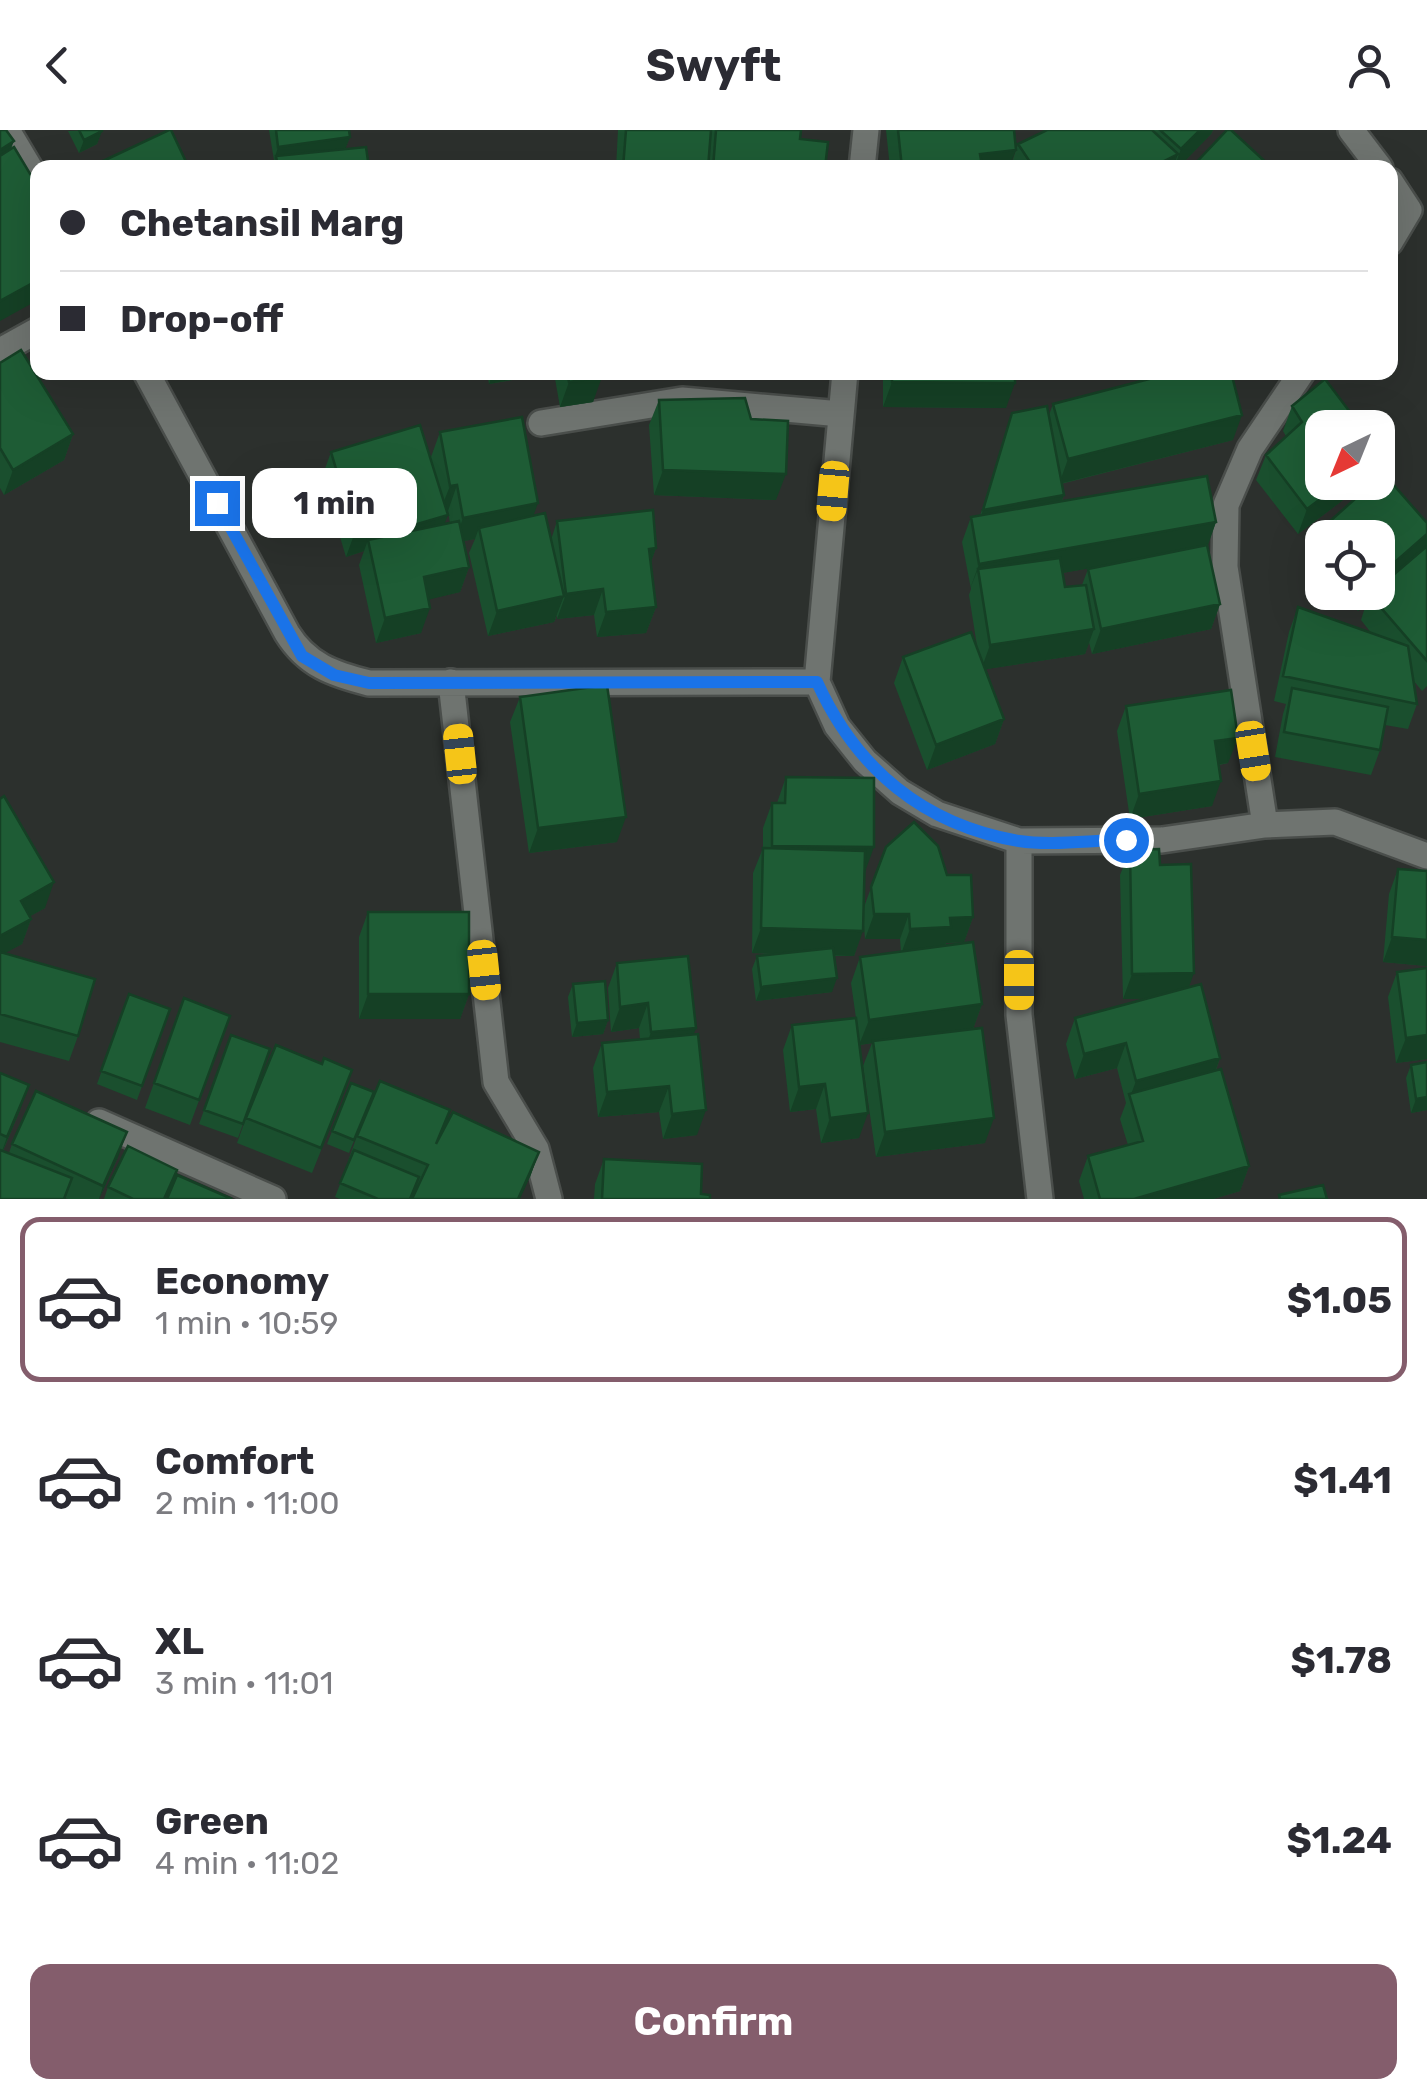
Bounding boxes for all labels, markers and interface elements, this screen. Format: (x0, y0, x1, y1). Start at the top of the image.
icon: back (30, 38, 85, 93)
icon: person (1342, 38, 1397, 93)
text: Swyft (646, 39, 781, 92)
text: Chetansil Marg (120, 200, 404, 246)
text: Drop-off (120, 296, 283, 342)
north arrow (1305, 410, 1395, 500)
map controls (1305, 410, 1395, 610)
car (815, 460, 851, 522)
callout: 1 min (252, 468, 417, 538)
route end (195, 481, 240, 526)
text: 1 min (294, 484, 375, 522)
button: locate (1305, 520, 1395, 610)
car (1233, 719, 1273, 783)
car (442, 723, 478, 785)
route start (1104, 818, 1149, 863)
car (466, 939, 502, 1001)
car (1004, 950, 1034, 1010)
icon: car (35, 1255, 125, 1345)
text: Economy (155, 1258, 329, 1304)
text: $1.05 (1287, 1277, 1392, 1323)
text: 1 min · 10:59 (155, 1304, 339, 1342)
icon: car (35, 1435, 125, 1525)
text: Comfort (155, 1438, 314, 1484)
text: $1.41 (1293, 1457, 1392, 1503)
text: 2 min · 11:00 (155, 1484, 340, 1522)
icon: car (35, 1615, 125, 1705)
text: XL (155, 1618, 204, 1664)
text: $1.78 (1291, 1637, 1392, 1683)
text: 3 min · 11:01 (155, 1664, 334, 1702)
icon: car (35, 1795, 125, 1885)
text: Green (155, 1798, 269, 1844)
text: $1.24 (1286, 1817, 1392, 1863)
text: 4 min · 11:02 (155, 1844, 339, 1882)
button: Confirm (30, 1964, 1397, 2079)

